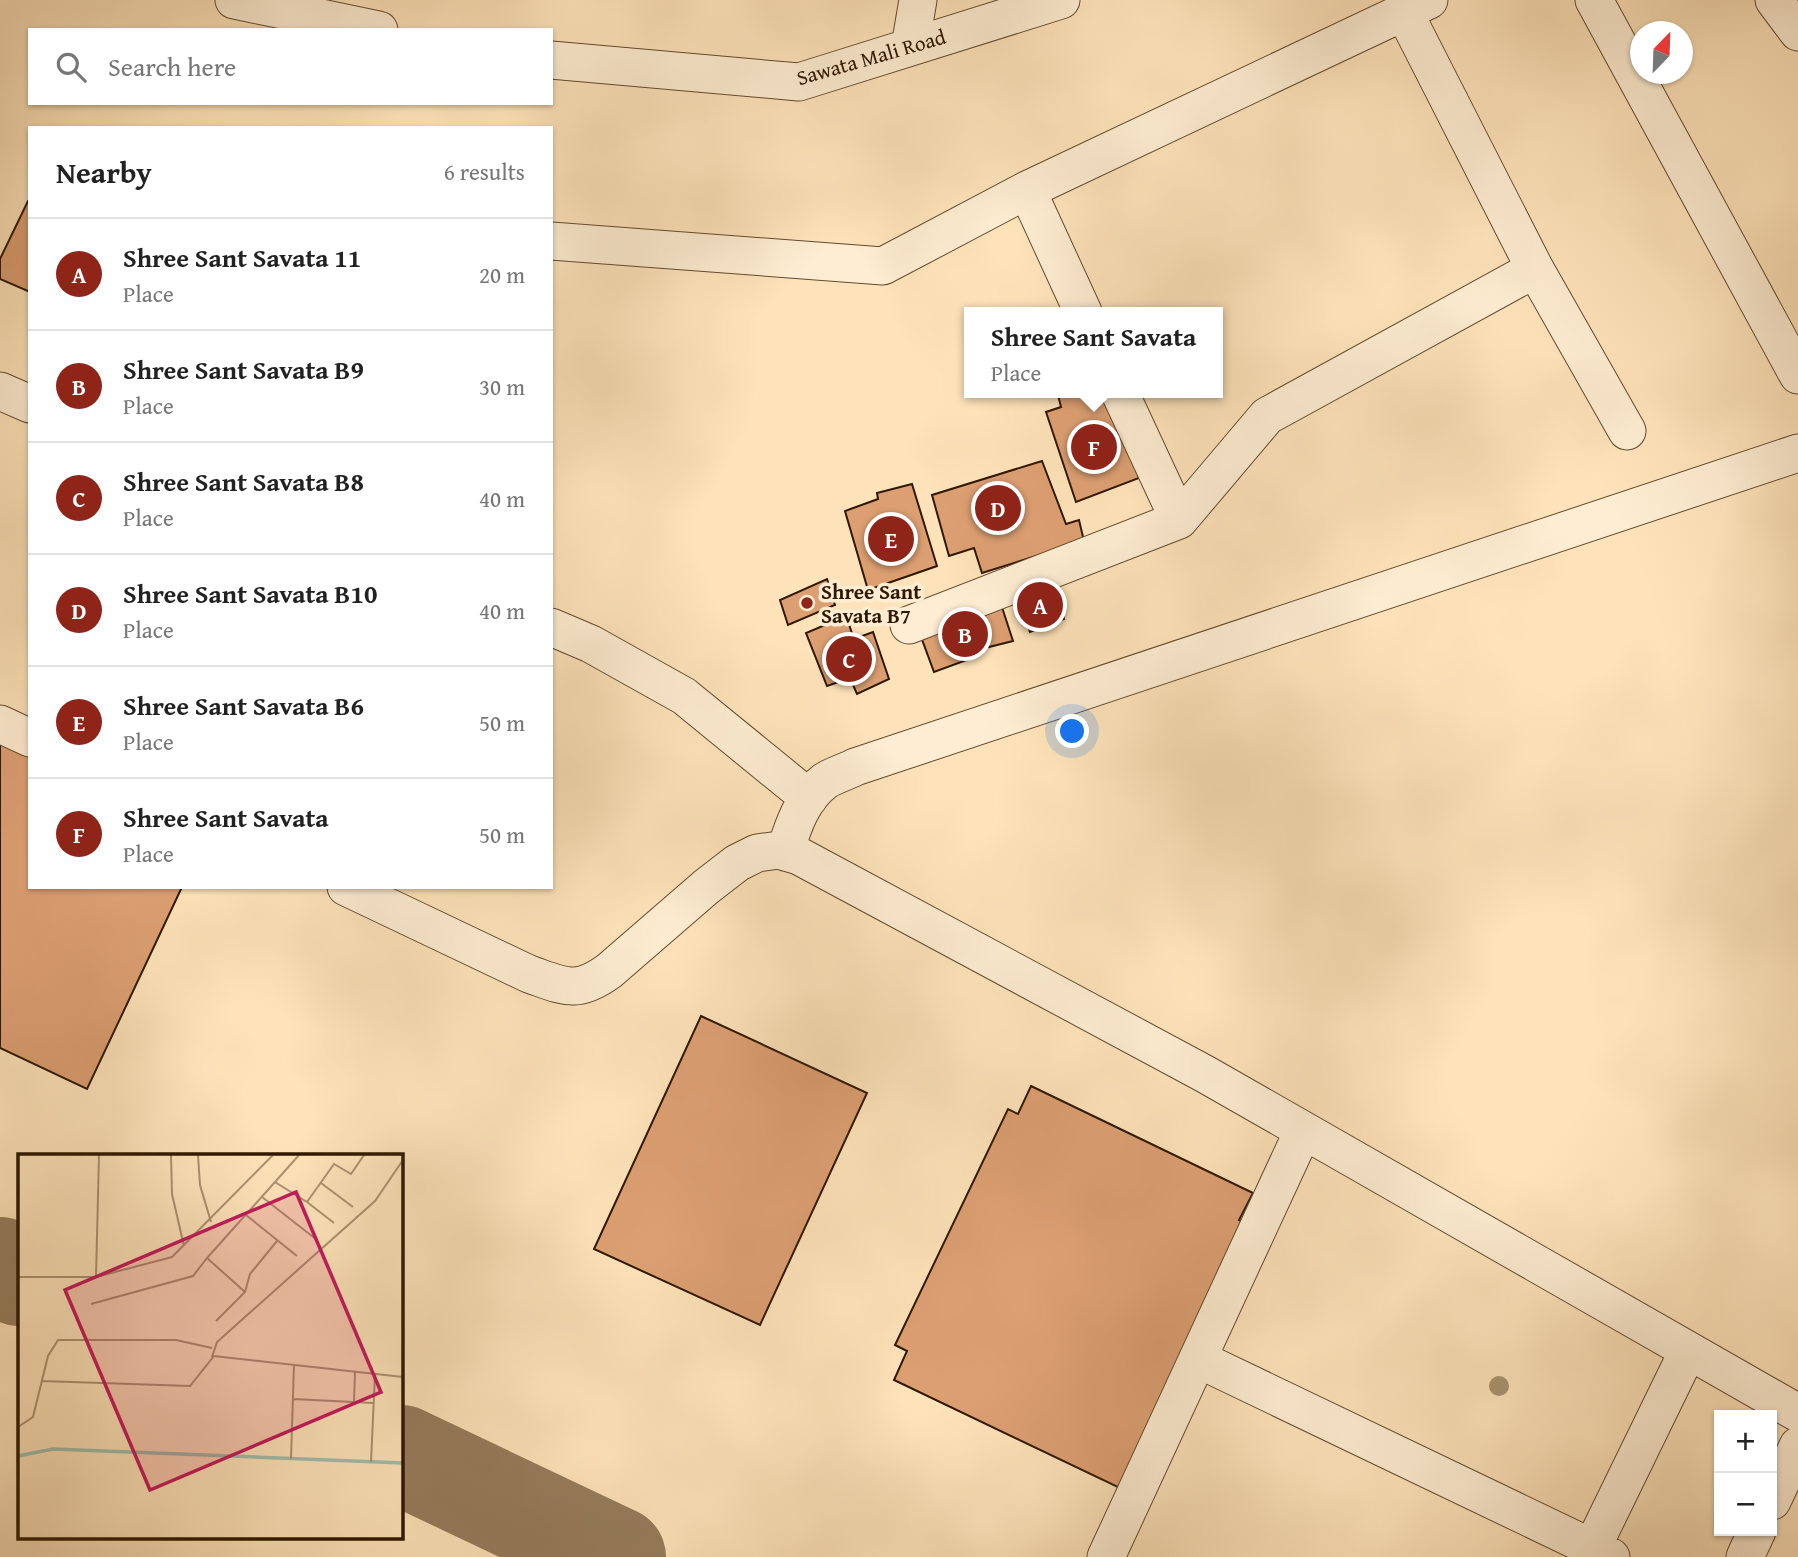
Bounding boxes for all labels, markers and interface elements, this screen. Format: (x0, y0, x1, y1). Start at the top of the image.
street label: Sawata Mali Road (793, 21, 950, 93)
north arrow (1630, 21, 1693, 84)
search box (28, 28, 553, 105)
text: Search here (108, 47, 236, 86)
icon: search (52, 48, 90, 86)
text: Nearby (56, 150, 152, 194)
text: 6 results (444, 155, 525, 188)
text: Shree Sant Savata 11 (123, 238, 361, 277)
text: A (72, 258, 86, 291)
text: 20 m (479, 258, 525, 291)
text: Place (123, 277, 174, 310)
popup (964, 307, 1223, 398)
text: Shree Sant Savata (991, 317, 1196, 356)
text: Shree Sant Savata B9 (123, 350, 364, 389)
text: Place (991, 356, 1041, 389)
text: B (72, 370, 86, 403)
text: 30 m (479, 370, 525, 403)
text: Place (123, 389, 174, 422)
pin: F (1071, 421, 1117, 473)
text: Shree Sant Savata B8 (123, 462, 364, 501)
text: C (72, 482, 86, 515)
text: 40 m (479, 482, 525, 515)
pin: D (975, 482, 1021, 534)
text: Place (123, 501, 174, 534)
pin: E (868, 513, 914, 565)
text: Shree Sant Savata B10 (123, 574, 377, 613)
place label: Shree Sant Savata B7 (821, 576, 921, 631)
pin: A (1017, 579, 1063, 631)
text: D (72, 594, 86, 627)
text: 40 m (479, 594, 525, 627)
marker: Shree Sant Savata B7 (799, 595, 815, 611)
pin: B (942, 608, 988, 660)
text: Place (123, 613, 174, 646)
pin: C (826, 633, 872, 685)
text: Shree Sant Savata B6 (123, 686, 364, 725)
text: E (73, 706, 85, 739)
text: 50 m (479, 706, 525, 739)
your location (1055, 714, 1089, 748)
text: Place (123, 725, 174, 758)
text: Shree Sant Savata (123, 798, 329, 837)
text: F (73, 818, 85, 851)
text: 50 m (479, 818, 525, 851)
text: Place (123, 837, 174, 870)
inset map (18, 1154, 402, 1540)
map controls (1714, 1410, 1777, 1536)
button: + (1714, 1410, 1777, 1473)
button: − (1714, 1473, 1777, 1536)

